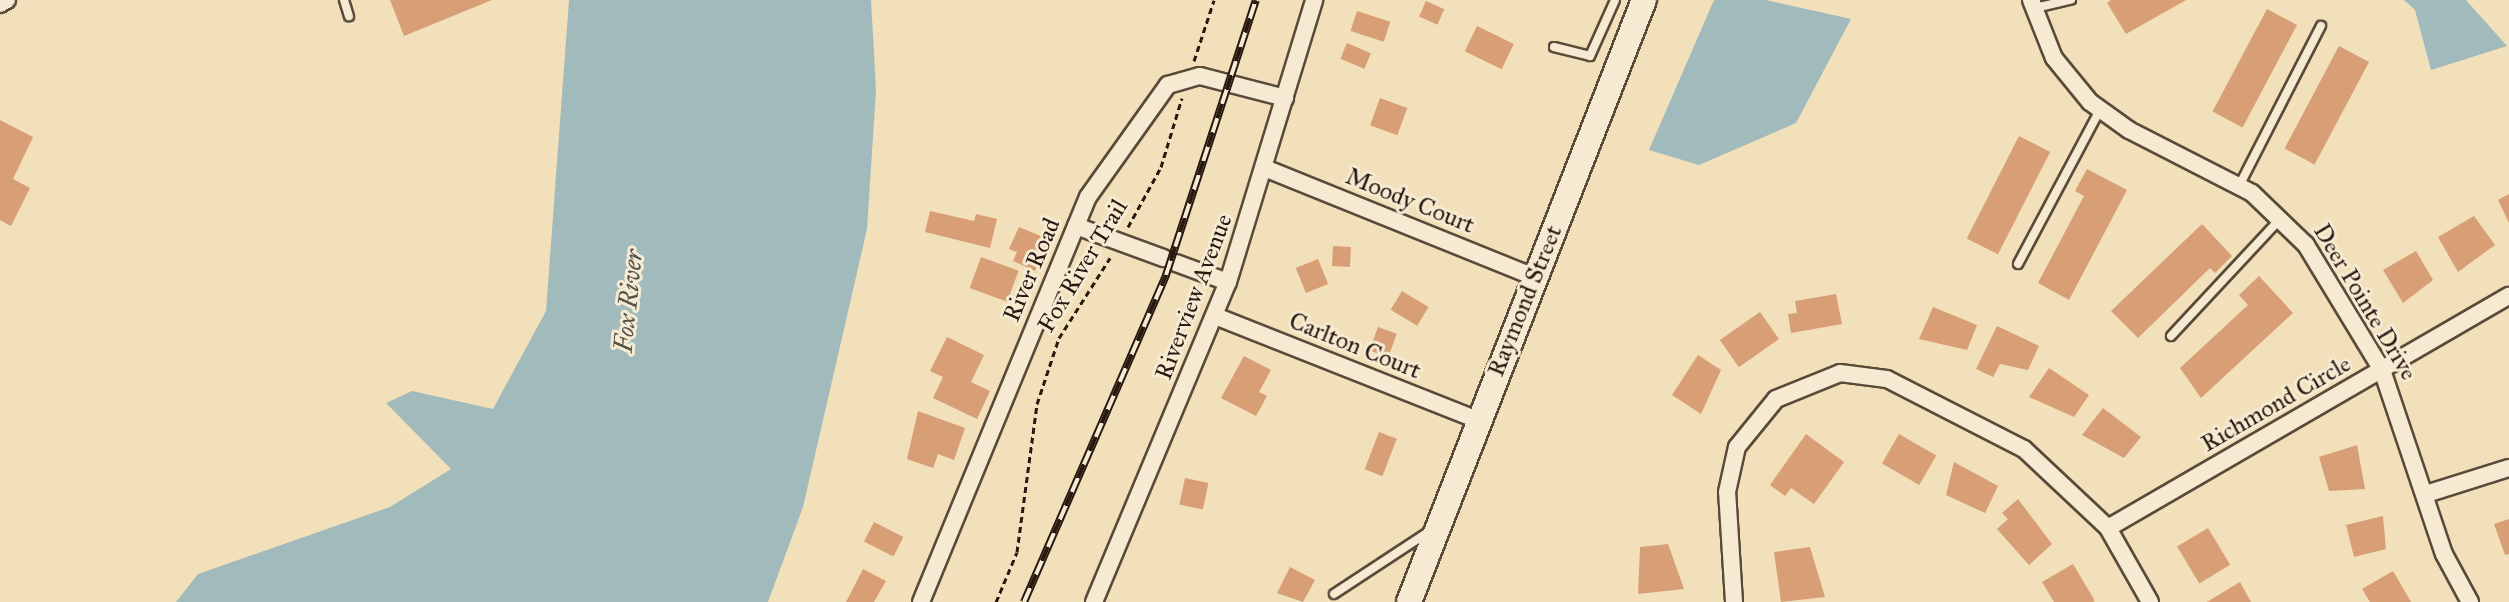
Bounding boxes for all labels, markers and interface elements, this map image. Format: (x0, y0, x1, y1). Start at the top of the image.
street label: Moody Court (1341, 162, 1479, 240)
street label: Fox River Trail (1032, 194, 1134, 338)
street label: Riverview Avenue (1149, 210, 1239, 384)
street label: River Road (997, 214, 1067, 326)
street label: Deer Pointe Drive (2307, 219, 2423, 385)
street label: Raymond Street (1482, 221, 1568, 381)
water label: Fox River (608, 248, 650, 354)
street label: Carlton Court (1285, 306, 1425, 386)
street label: Richmond Circle (2196, 350, 2356, 458)

